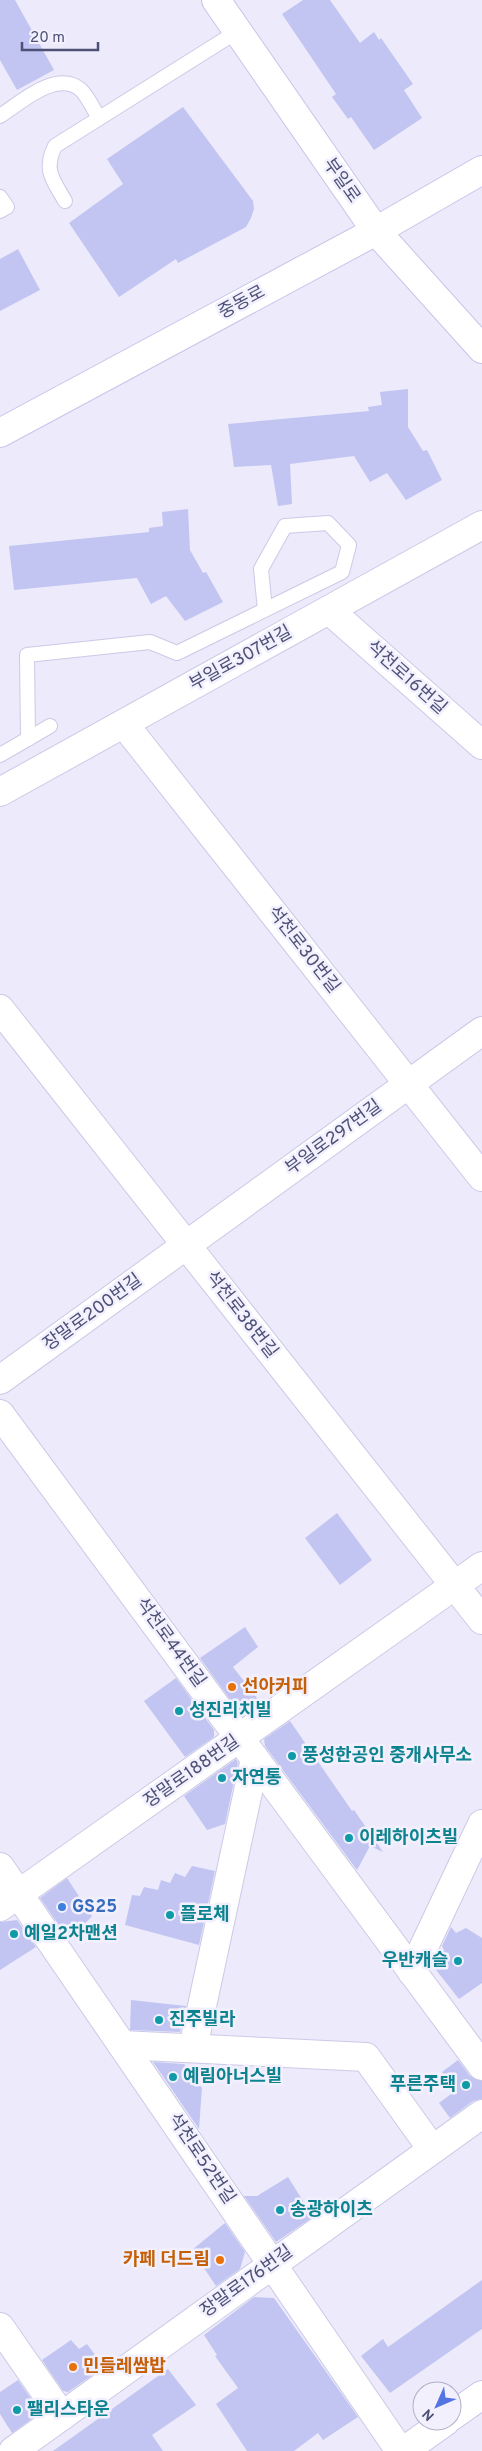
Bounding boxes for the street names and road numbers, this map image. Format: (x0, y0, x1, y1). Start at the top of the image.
street label: 부일로 (317, 154, 365, 208)
street label: 중동로 (215, 281, 269, 325)
street label: 부일로307번길 (186, 621, 296, 697)
street label: 석천로16번길 (361, 636, 451, 720)
street label: 석천로30번길 (262, 902, 344, 998)
street label: 부일로297번길 (281, 1095, 387, 1181)
street label: 석천로38번길 (200, 1267, 282, 1363)
street label: 장말로200번길 (39, 1269, 147, 1357)
street label: 석천로44번길 (130, 1594, 210, 1692)
street label: 장말로188번길 (140, 1731, 244, 1813)
street label: 석천로52번길 (162, 2109, 240, 2209)
street label: 장말로176번길 (196, 2241, 298, 2323)

